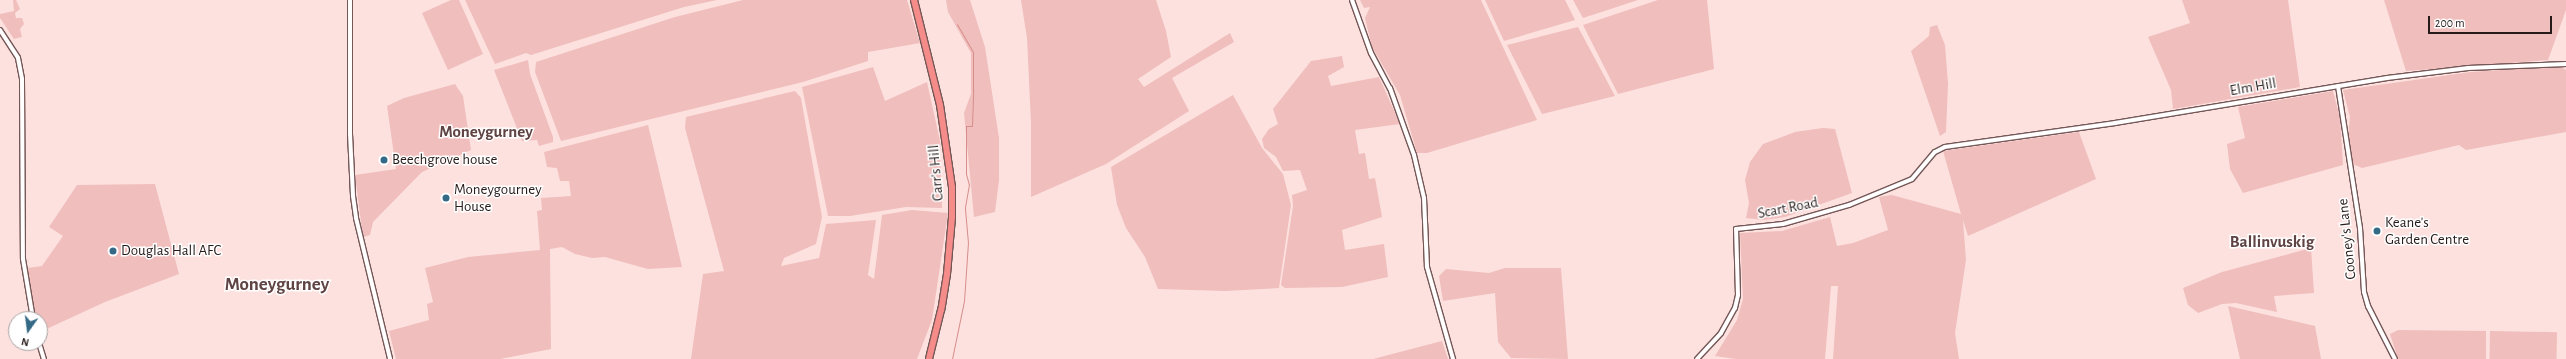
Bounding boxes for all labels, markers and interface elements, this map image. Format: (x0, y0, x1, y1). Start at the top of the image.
scale bar (2430, 8, 2554, 34)
text: 200 m (2435, 17, 2465, 29)
street label: Elm Hill (2228, 74, 2278, 100)
district label: Moneygurney (439, 122, 533, 142)
street label: Carr's Hill (925, 144, 947, 202)
place label: Beechgrove house (392, 151, 497, 169)
marker: Beechgrove house (379, 155, 389, 165)
place label: Moneygourney House (454, 180, 542, 215)
marker: Moneygourney House (441, 193, 451, 203)
street label: Scart Road (1756, 193, 1820, 223)
street label: Cooney's Lane (2334, 198, 2360, 280)
place label: Keane's Garden Centre (2385, 213, 2469, 248)
marker: Keane's Garden Centre (2372, 226, 2382, 236)
district label: Ballinvuskig (2230, 232, 2314, 252)
place label: Douglas Hall AFC (121, 242, 221, 260)
marker: Douglas Hall AFC (108, 246, 118, 256)
district label: Moneygurney (225, 274, 329, 296)
north arrow (8, 311, 48, 351)
text: N (20, 336, 30, 348)

